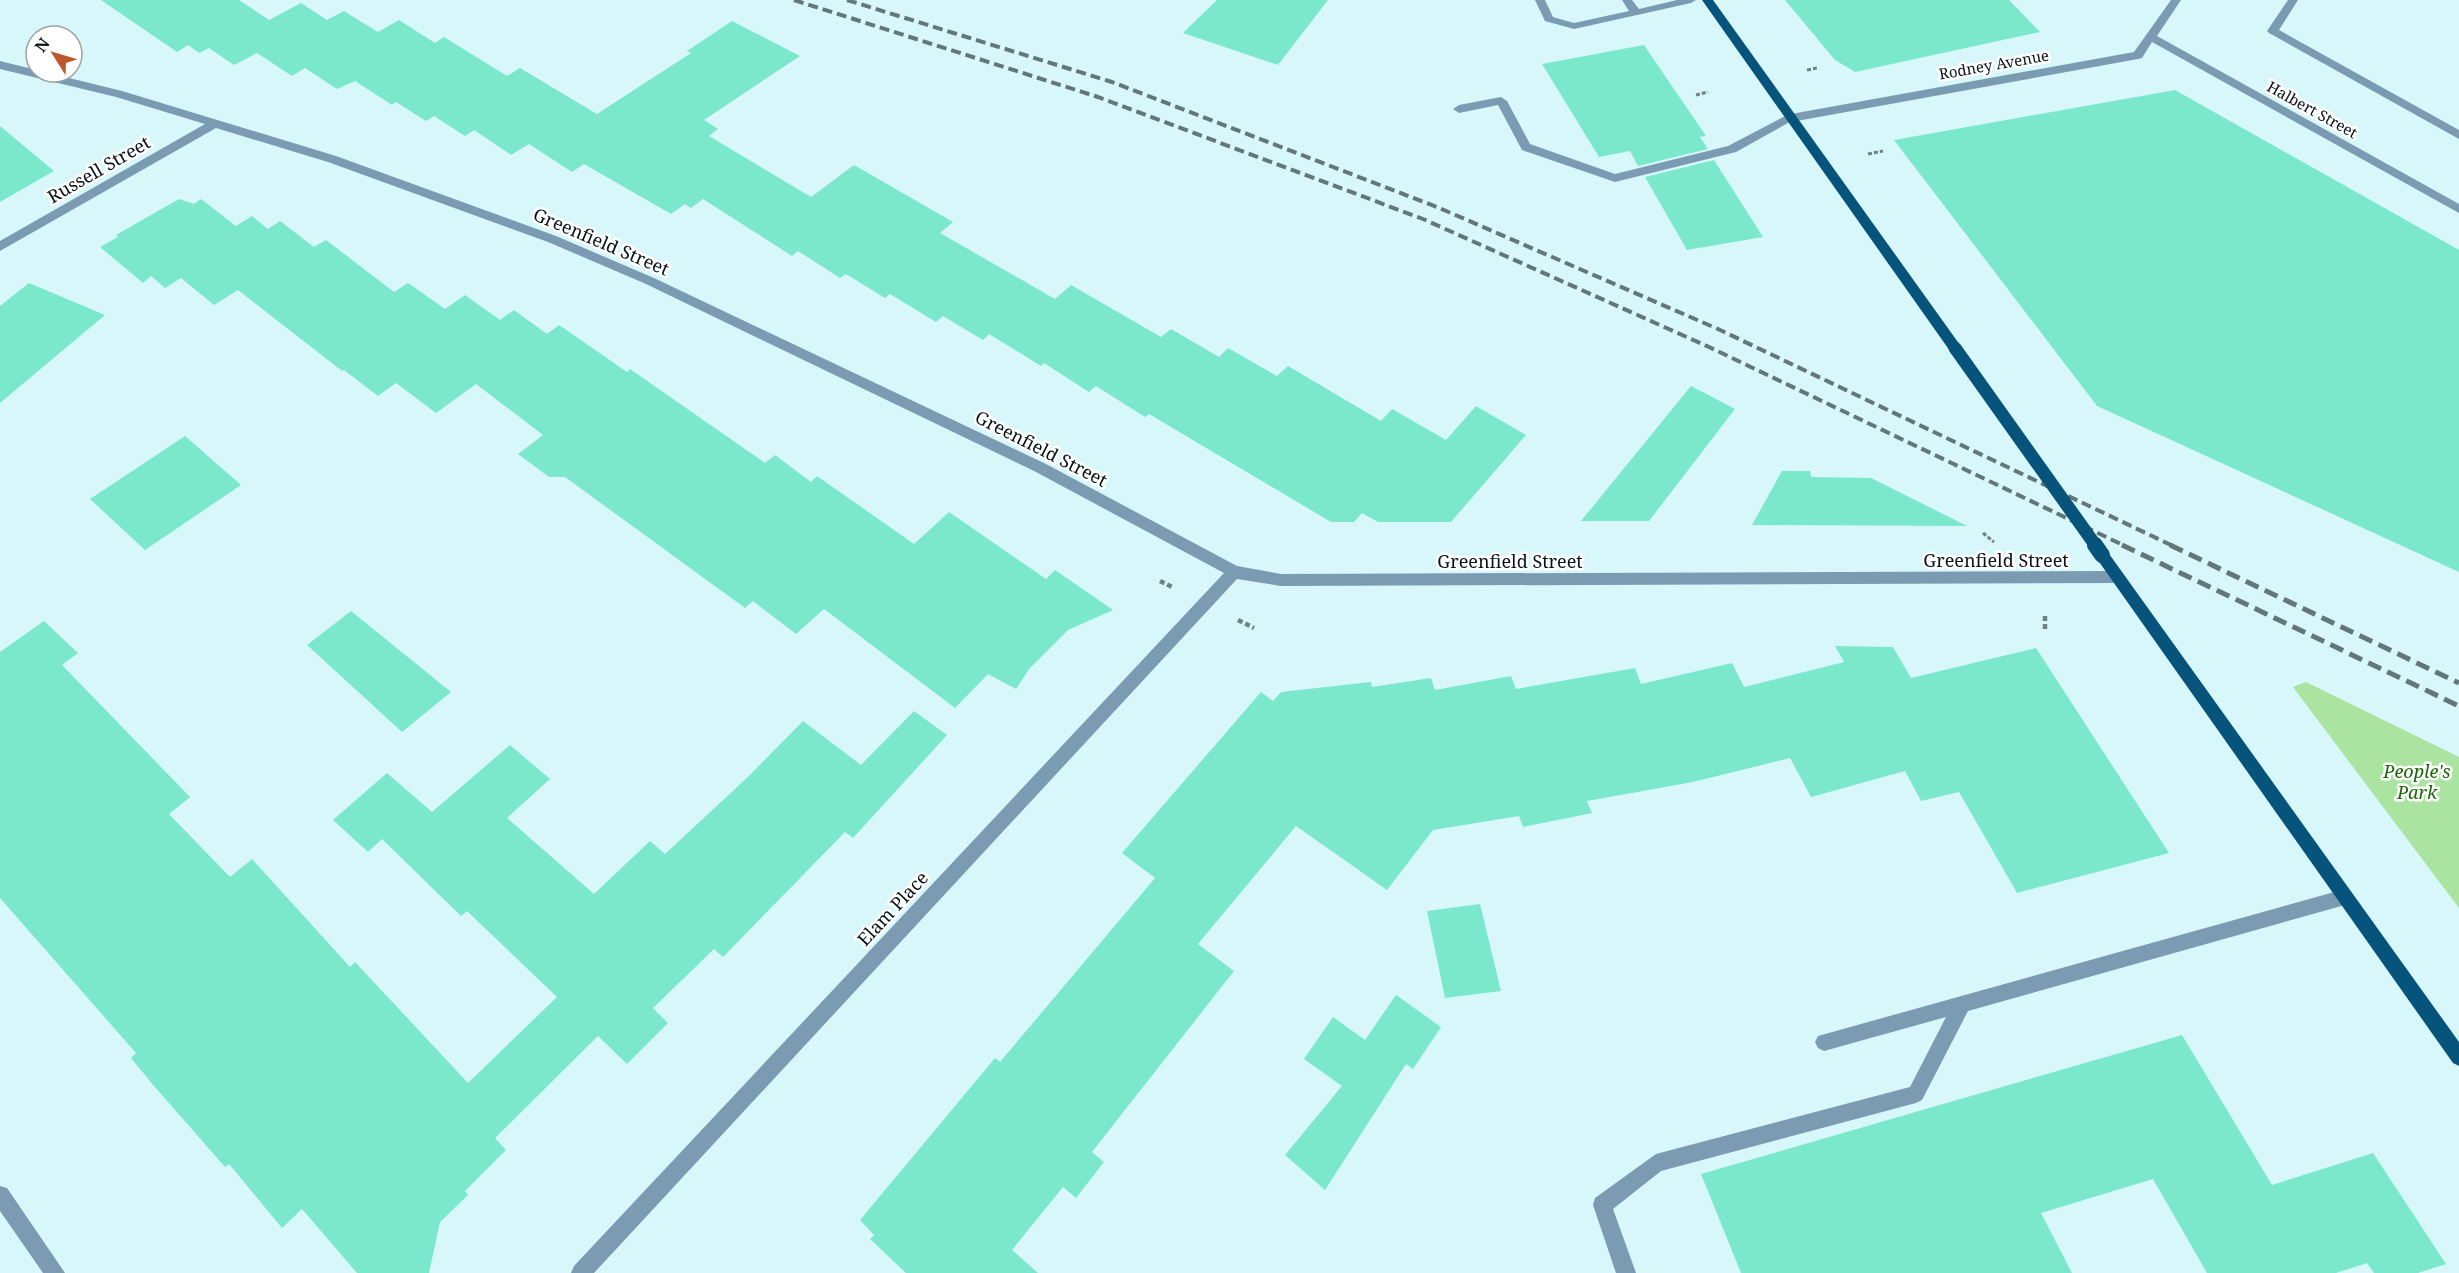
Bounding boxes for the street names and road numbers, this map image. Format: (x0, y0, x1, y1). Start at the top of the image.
street label: Rodney Avenue (1937, 44, 2050, 84)
street label: Halbert Street (2264, 76, 2361, 142)
street label: Russell Street (43, 130, 154, 208)
street label: Greenfield Street (530, 202, 673, 281)
street label: Greenfield Street (971, 404, 1112, 492)
street label: Greenfield Street (1923, 548, 2069, 572)
street label: Greenfield Street (1437, 549, 1583, 573)
street label: Elam Place (852, 866, 933, 951)

